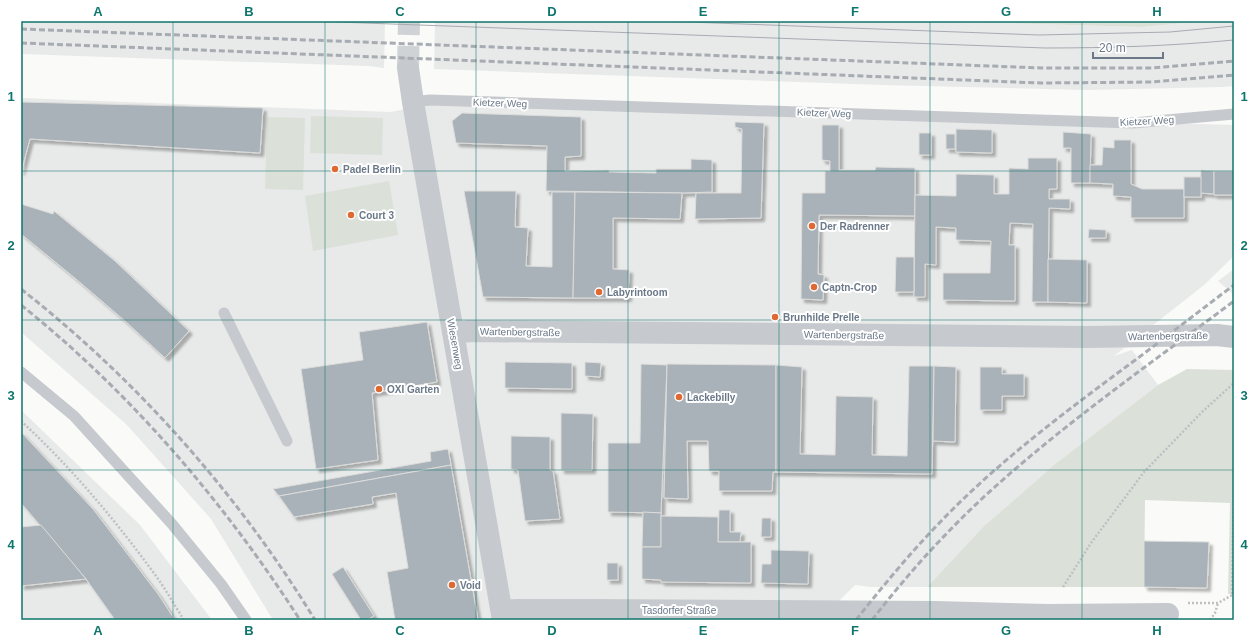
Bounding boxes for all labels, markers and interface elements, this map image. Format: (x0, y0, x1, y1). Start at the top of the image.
text: A (93, 4, 103, 19)
text: B (244, 4, 254, 19)
text: C (395, 4, 405, 19)
text: D (547, 4, 557, 19)
text: E (699, 4, 708, 19)
text: F (851, 4, 859, 19)
text: G (1001, 4, 1011, 19)
text: H (1152, 4, 1162, 19)
scale bar (1093, 34, 1163, 60)
text: 20 m (1099, 41, 1126, 55)
text: 1 (7, 89, 15, 104)
text: 1 (1240, 89, 1248, 104)
street label: Kietzer Weg (473, 97, 527, 109)
street label: Kietzer Weg (797, 107, 851, 119)
street label: Kietzer Weg (1120, 114, 1174, 128)
marker: Padel Berlin (330, 164, 340, 174)
place label: Padel Berlin (343, 164, 401, 175)
marker: Court 3 (346, 210, 356, 220)
place label: Court 3 (359, 210, 394, 221)
marker: Der Radrenner (807, 221, 817, 231)
place label: Der Radrenner (820, 221, 890, 232)
text: 2 (7, 238, 15, 253)
text: 2 (1240, 238, 1248, 253)
marker: Captn-Crop (809, 282, 819, 292)
place label: Captn-Crop (822, 282, 877, 293)
marker: Labyrintoom (594, 287, 604, 297)
place label: Labyrintoom (607, 287, 668, 298)
marker: Brunhilde Prelle (770, 312, 780, 322)
place label: Brunhilde Prelle (783, 312, 860, 323)
street label: Wiesenweg (445, 318, 465, 370)
street label: Wartenbergstraße (480, 326, 561, 338)
street label: Wartenbergstraße (804, 329, 885, 341)
street label: Wartenbergstraße (1128, 330, 1209, 342)
marker: OXI Garten (374, 384, 384, 394)
place label: OXI Garten (387, 384, 439, 395)
text: 3 (7, 388, 15, 403)
text: 3 (1240, 388, 1248, 403)
marker: Lackebilly (674, 392, 684, 402)
place label: Lackebilly (687, 392, 736, 403)
text: 4 (7, 537, 15, 552)
text: 4 (1240, 537, 1248, 552)
marker: Void (447, 580, 457, 590)
place label: Void (460, 580, 481, 591)
street label: Tasdorfer Straße (642, 605, 717, 616)
text: A (93, 623, 103, 638)
text: B (244, 623, 254, 638)
text: C (395, 623, 405, 638)
text: D (547, 623, 557, 638)
text: E (699, 623, 708, 638)
text: F (851, 623, 859, 638)
text: G (1001, 623, 1011, 638)
text: H (1152, 623, 1162, 638)

